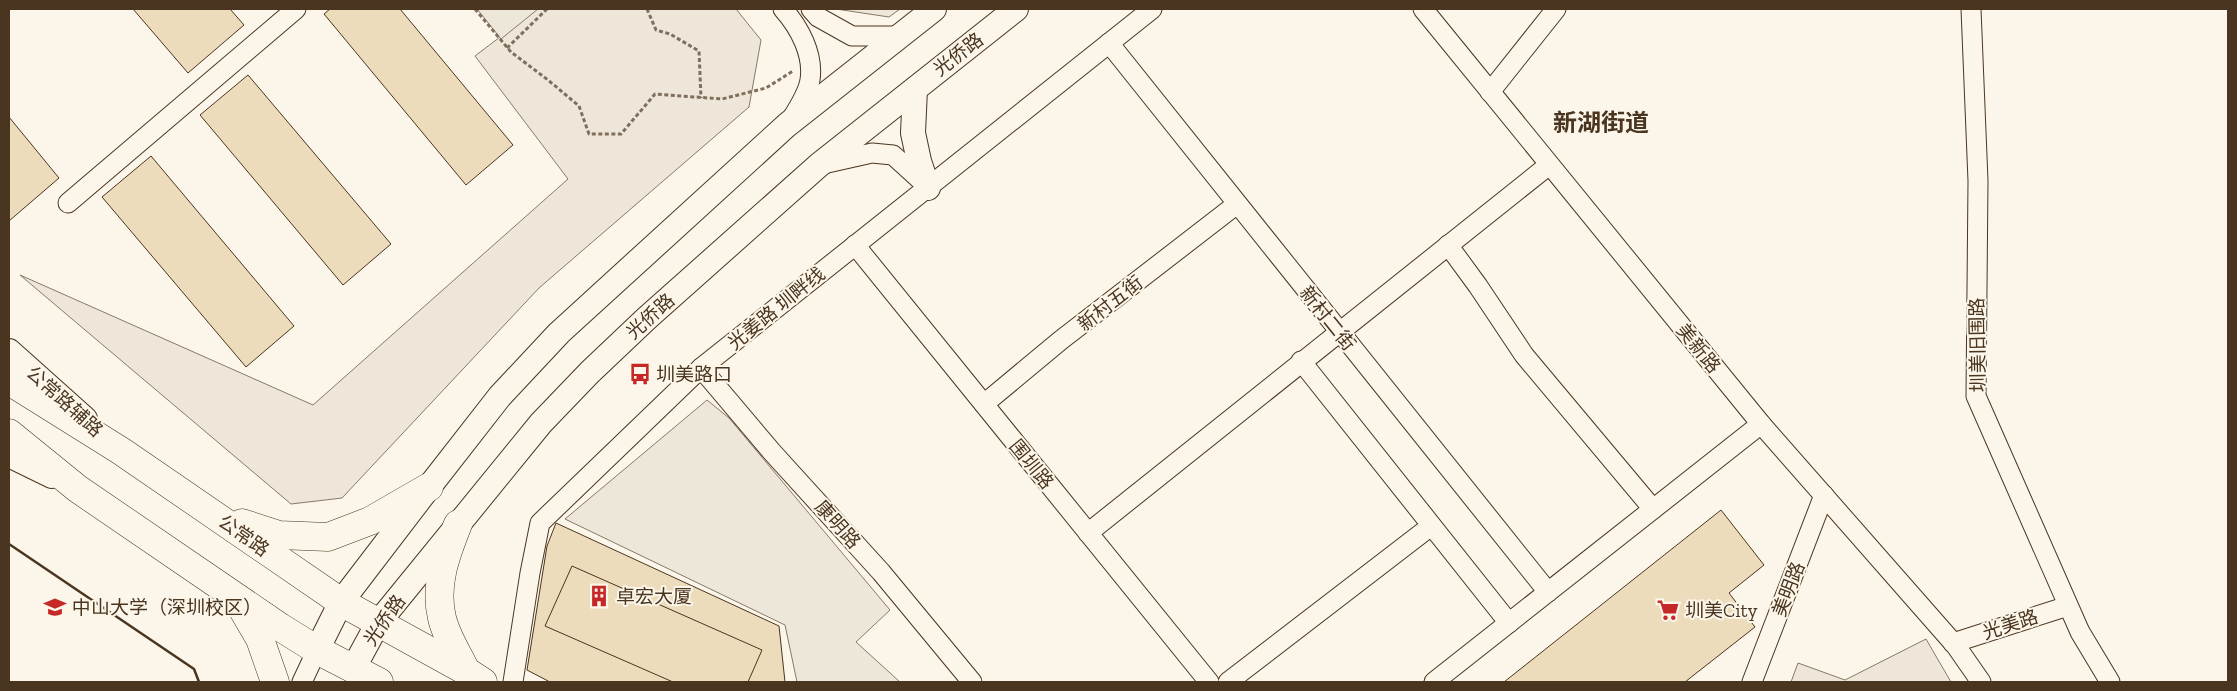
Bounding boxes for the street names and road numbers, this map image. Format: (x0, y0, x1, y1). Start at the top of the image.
street label: 光侨路 (929, 28, 988, 81)
street label: 光姜路 圳畔线 (723, 262, 830, 355)
street label: 新村五街 (1073, 271, 1147, 336)
street label: 新村二街 (1295, 282, 1360, 355)
street label: 光侨路 (621, 289, 679, 344)
street label: 圳美旧围路 (1965, 297, 1990, 393)
street label: 美新路 (1672, 319, 1725, 378)
street label: 公常路辅路 (22, 361, 108, 442)
street label: 围圳路 (1005, 435, 1058, 494)
street label: 康明路 (810, 495, 865, 553)
street label: 公常路 (214, 510, 274, 561)
street label: 美明路 (1768, 558, 1809, 620)
street label: 光侨路 (359, 590, 410, 650)
street label: 光美路 (1979, 605, 2041, 644)

